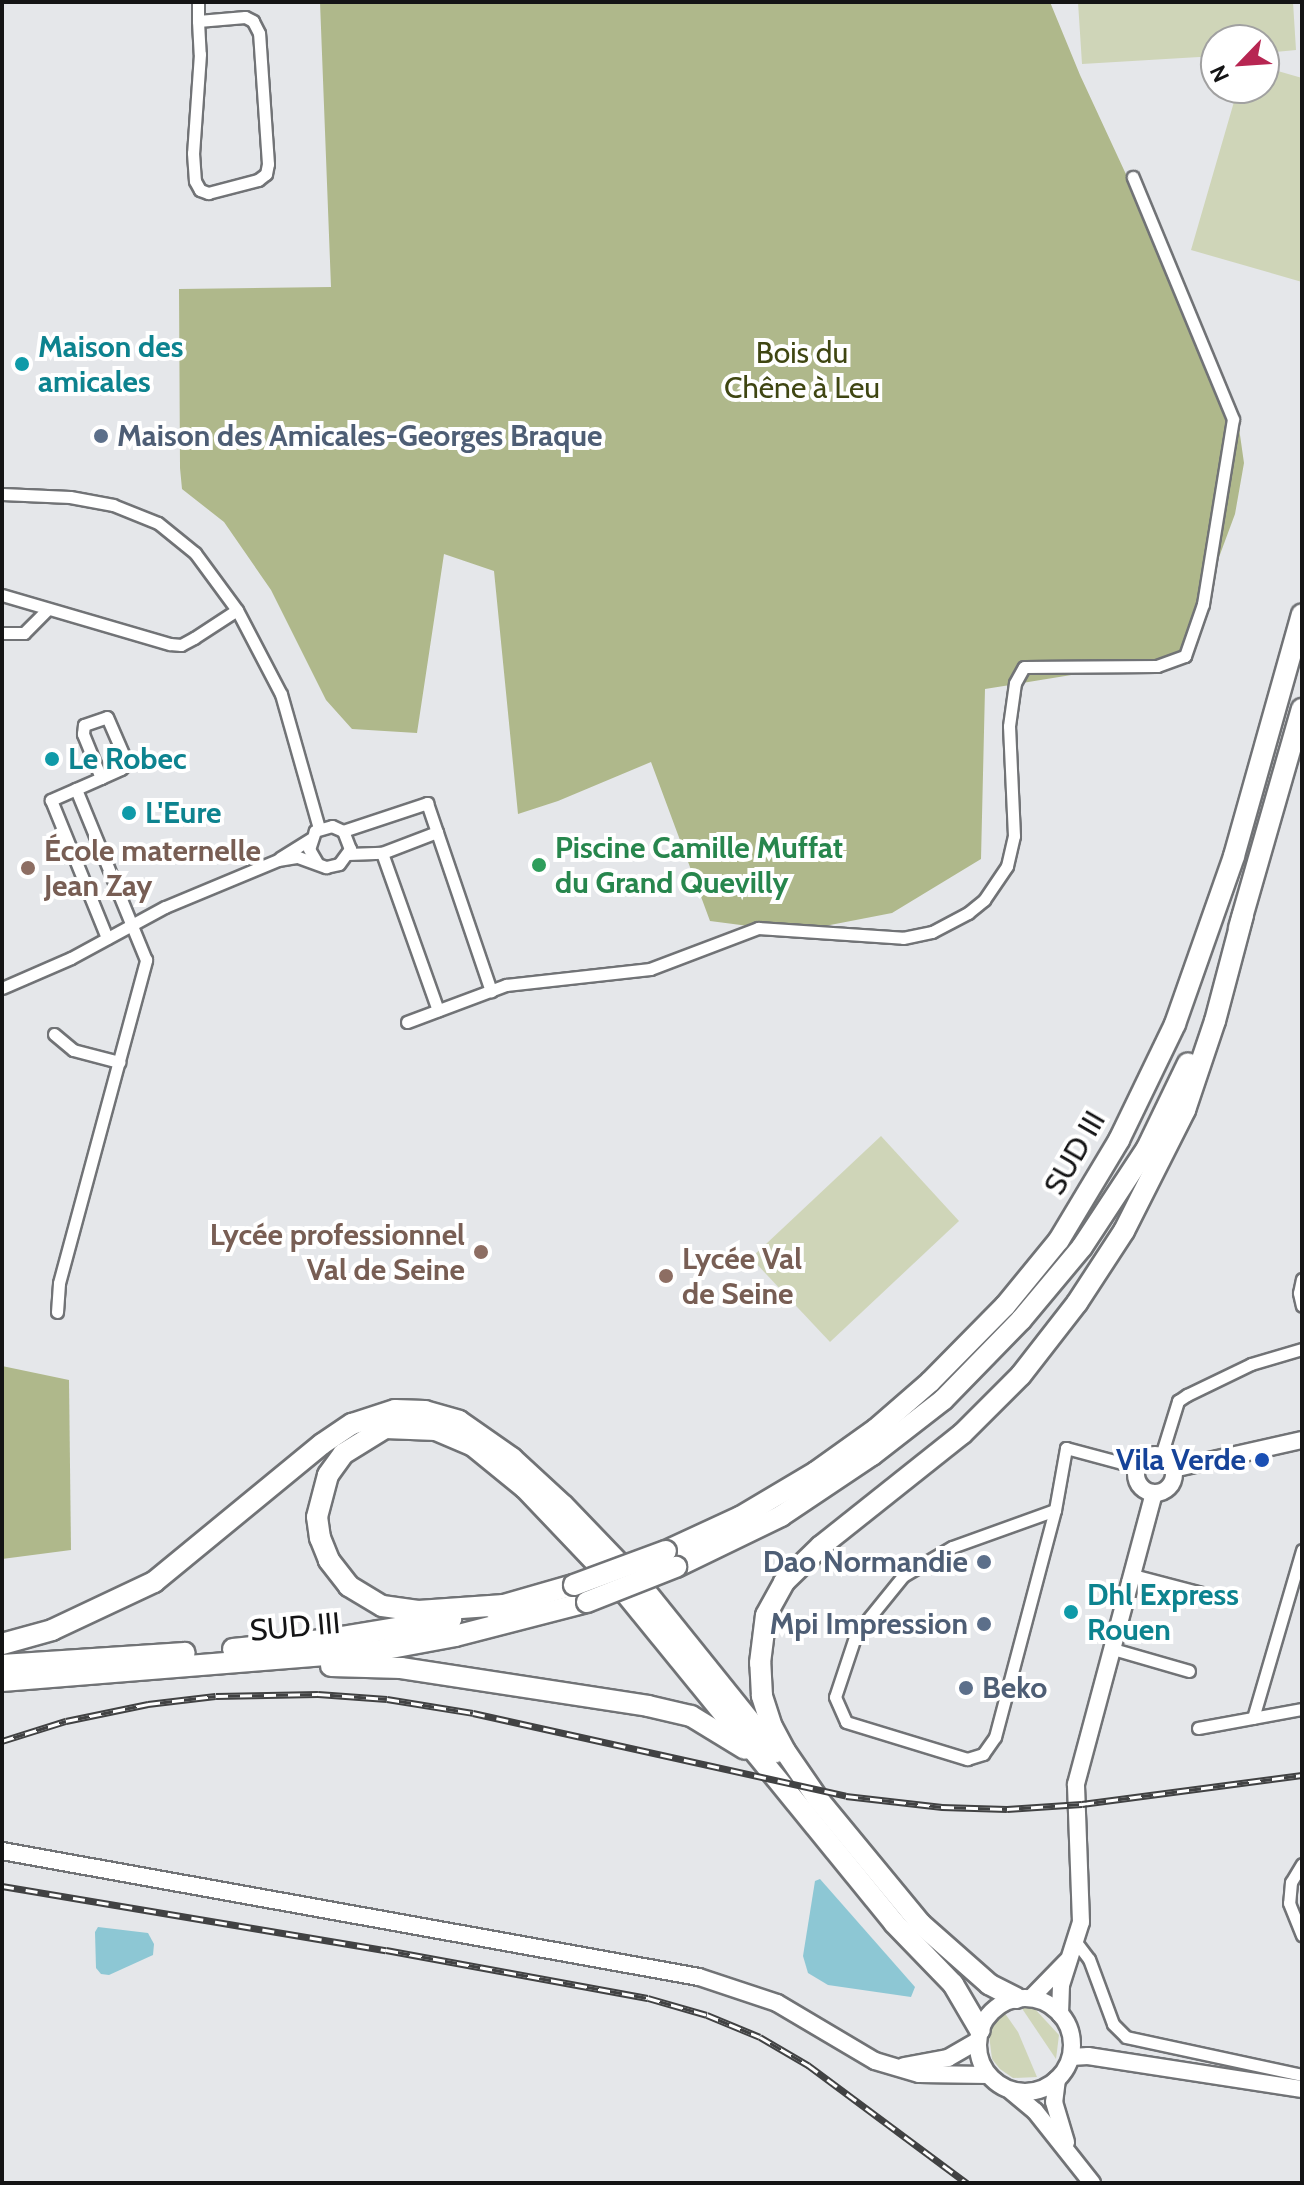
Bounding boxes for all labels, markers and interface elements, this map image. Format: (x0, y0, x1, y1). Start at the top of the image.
north arrow (1200, 24, 1280, 104)
text: N (1204, 61, 1235, 86)
place label: Maison des amicales (38, 329, 183, 400)
park label: Bois du Chêne à Leu (724, 335, 880, 406)
marker: Maison des amicales (13, 355, 31, 373)
place label: Maison des Amicales-Georges Braque (117, 418, 602, 454)
marker: Maison des Amicales-Georges Braque (92, 427, 110, 445)
place label: Le Robec (68, 741, 187, 777)
marker: Le Robec (43, 750, 61, 768)
place label: L'Eure (145, 795, 221, 831)
marker: L'Eure (120, 804, 138, 822)
place label: Piscine Camille Muffat du Grand Quevilly (555, 830, 843, 900)
place label: École maternelle Jean Zay (44, 833, 261, 904)
marker: Piscine Camille Muffat du Grand Quevilly (530, 856, 548, 874)
marker: École maternelle Jean Zay (19, 859, 37, 877)
street label: SUD III (1037, 1105, 1113, 1201)
place label: Lycée professionnel Val de Seine (210, 1217, 465, 1288)
place label: Lycée Val de Seine (682, 1241, 802, 1312)
marker: Lycée professionnel Val de Seine (472, 1243, 490, 1261)
marker: Lycée Val de Seine (657, 1267, 675, 1285)
place label: Vila Verde (1116, 1442, 1246, 1478)
marker: Vila Verde (1253, 1451, 1271, 1469)
place label: Dao Normandie (763, 1544, 968, 1580)
marker: Dao Normandie (975, 1553, 993, 1571)
place label: Dhl Express Rouen (1087, 1577, 1239, 1648)
marker: Dhl Express Rouen (1062, 1603, 1080, 1621)
street label: SUD III (248, 1605, 342, 1649)
place label: Mpi Impression (769, 1606, 968, 1642)
marker: Mpi Impression (975, 1615, 993, 1633)
place label: Beko (982, 1670, 1047, 1706)
marker: Beko (957, 1679, 975, 1697)

